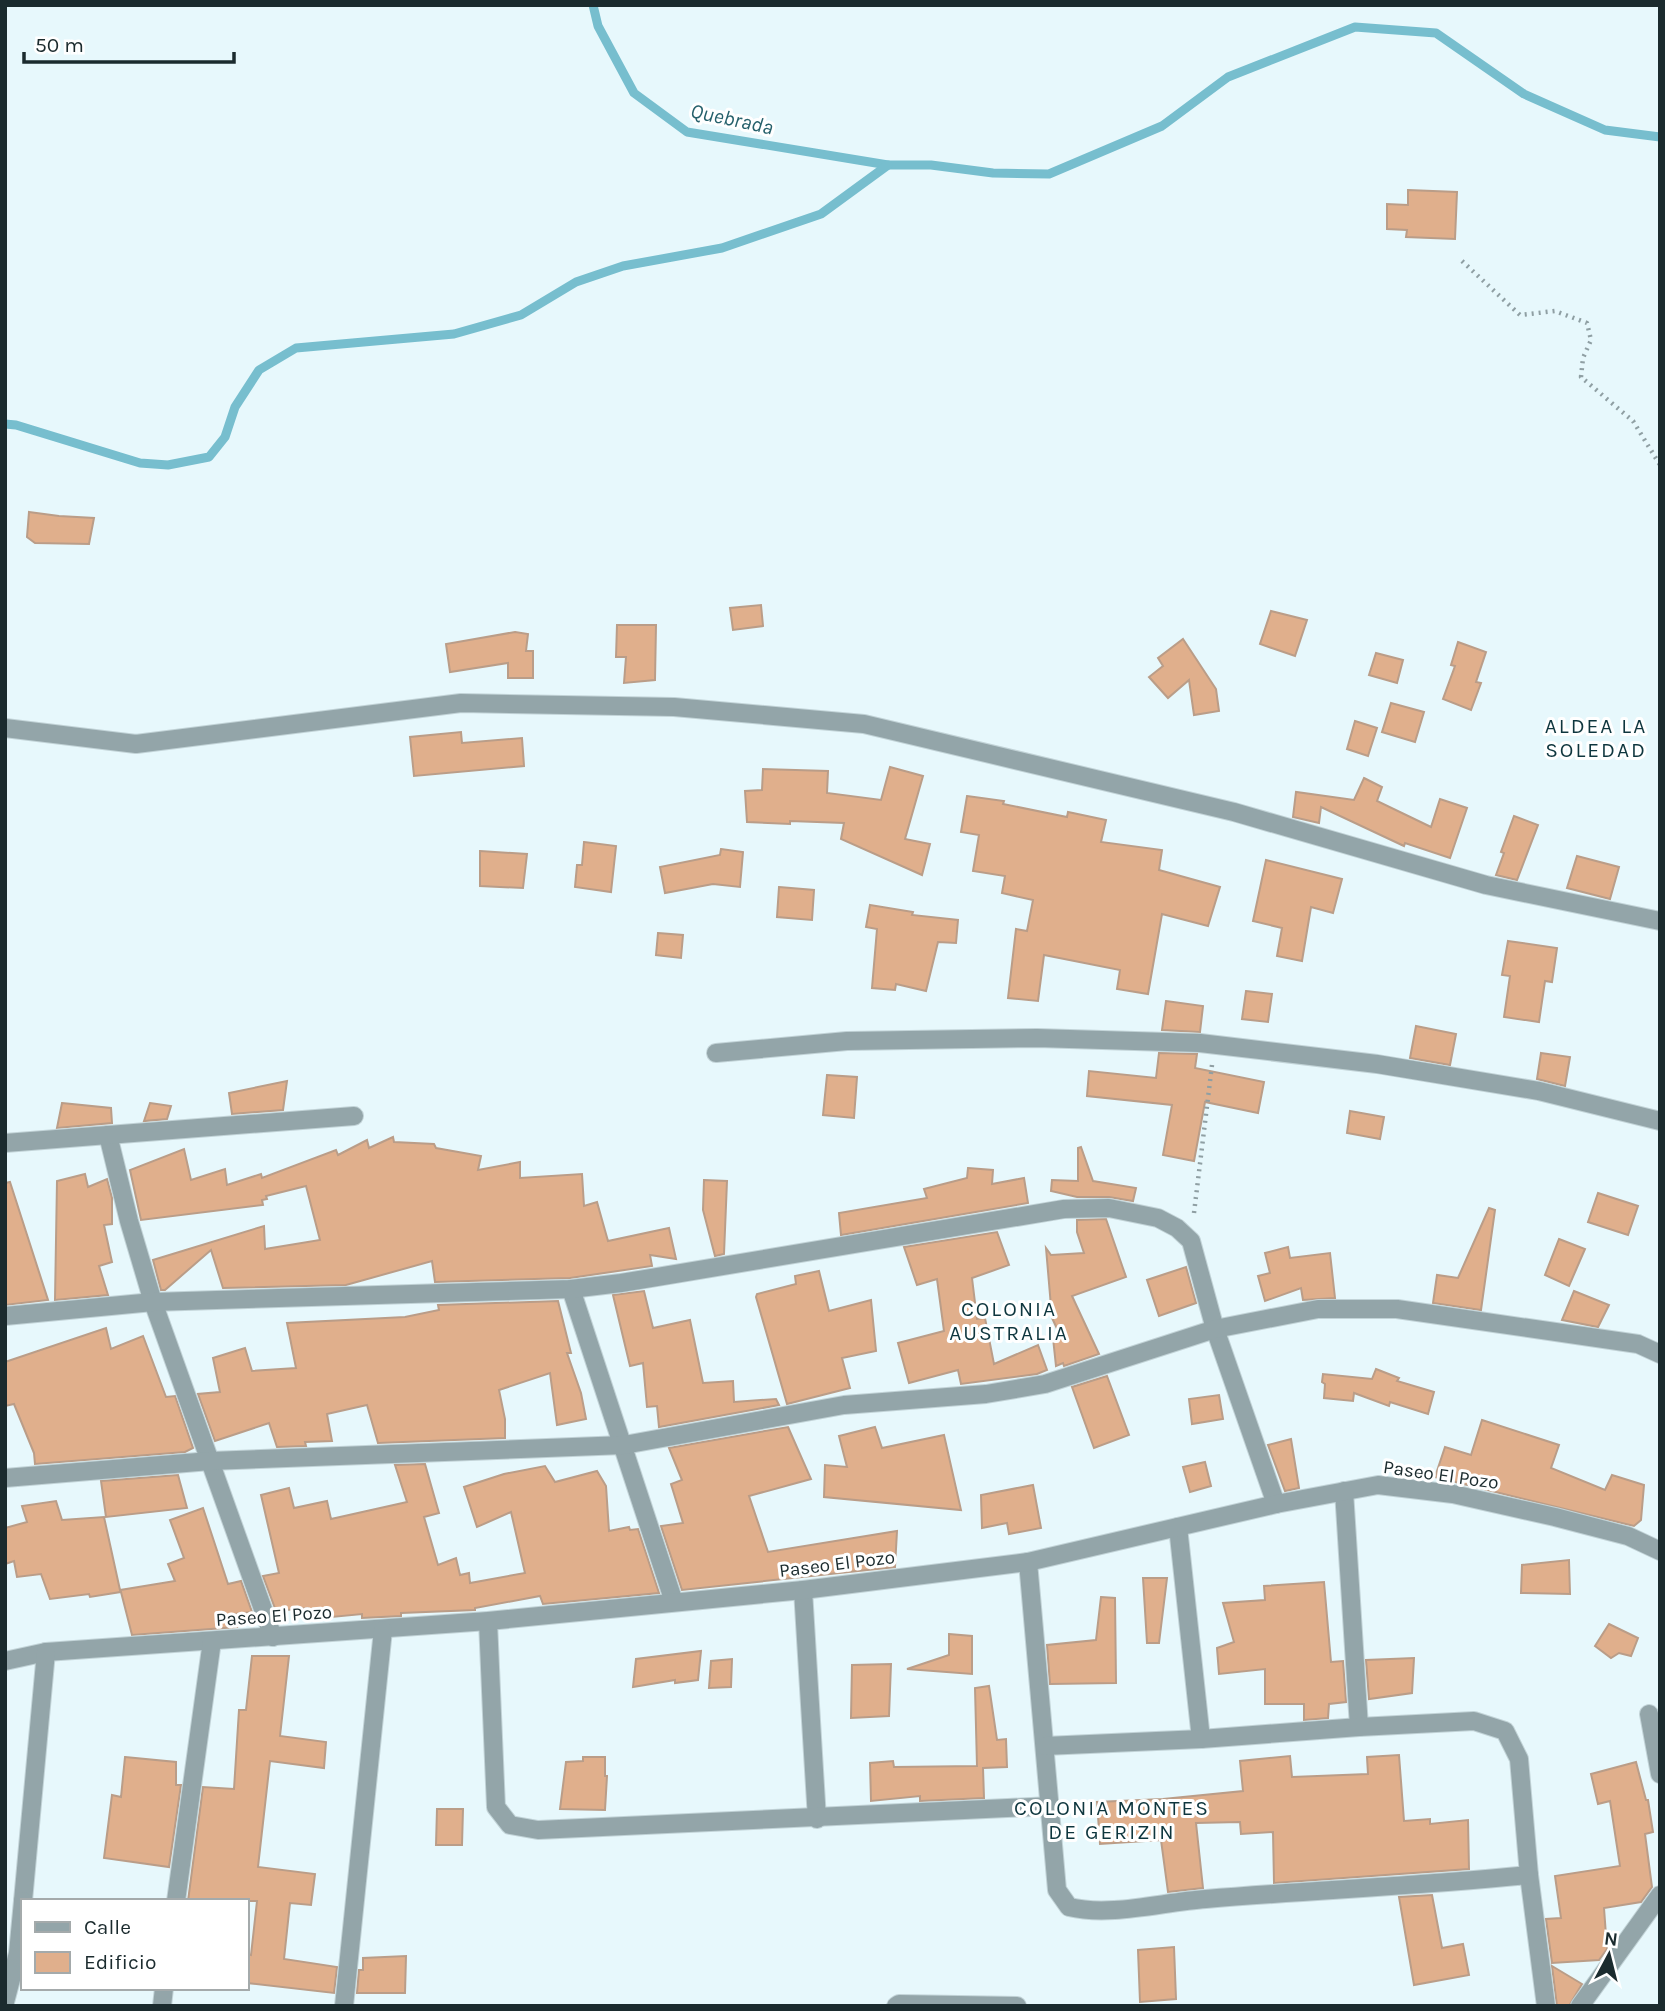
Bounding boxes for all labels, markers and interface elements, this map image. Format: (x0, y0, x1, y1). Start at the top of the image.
scale bar (24, 21, 234, 65)
text: 50 m (35, 33, 84, 57)
water label: Quebrada (688, 99, 776, 139)
district label: ALDEA LA SOLEDAD (1545, 714, 1647, 762)
district label: COLONIA AUSTRALIA (949, 1297, 1069, 1345)
street label: Paseo El Pozo (1382, 1456, 1500, 1494)
street label: Paseo El Pozo (778, 1546, 896, 1582)
street label: Paseo El Pozo (215, 1601, 333, 1631)
district label: COLONIA MONTES DE GERIZIN (1014, 1796, 1210, 1844)
legend (21, 1899, 248, 1990)
text: Calle (84, 1915, 131, 1939)
north arrow (1574, 1920, 1644, 1990)
text: N (1603, 1927, 1619, 1951)
text: Edificio (84, 1950, 157, 1974)

